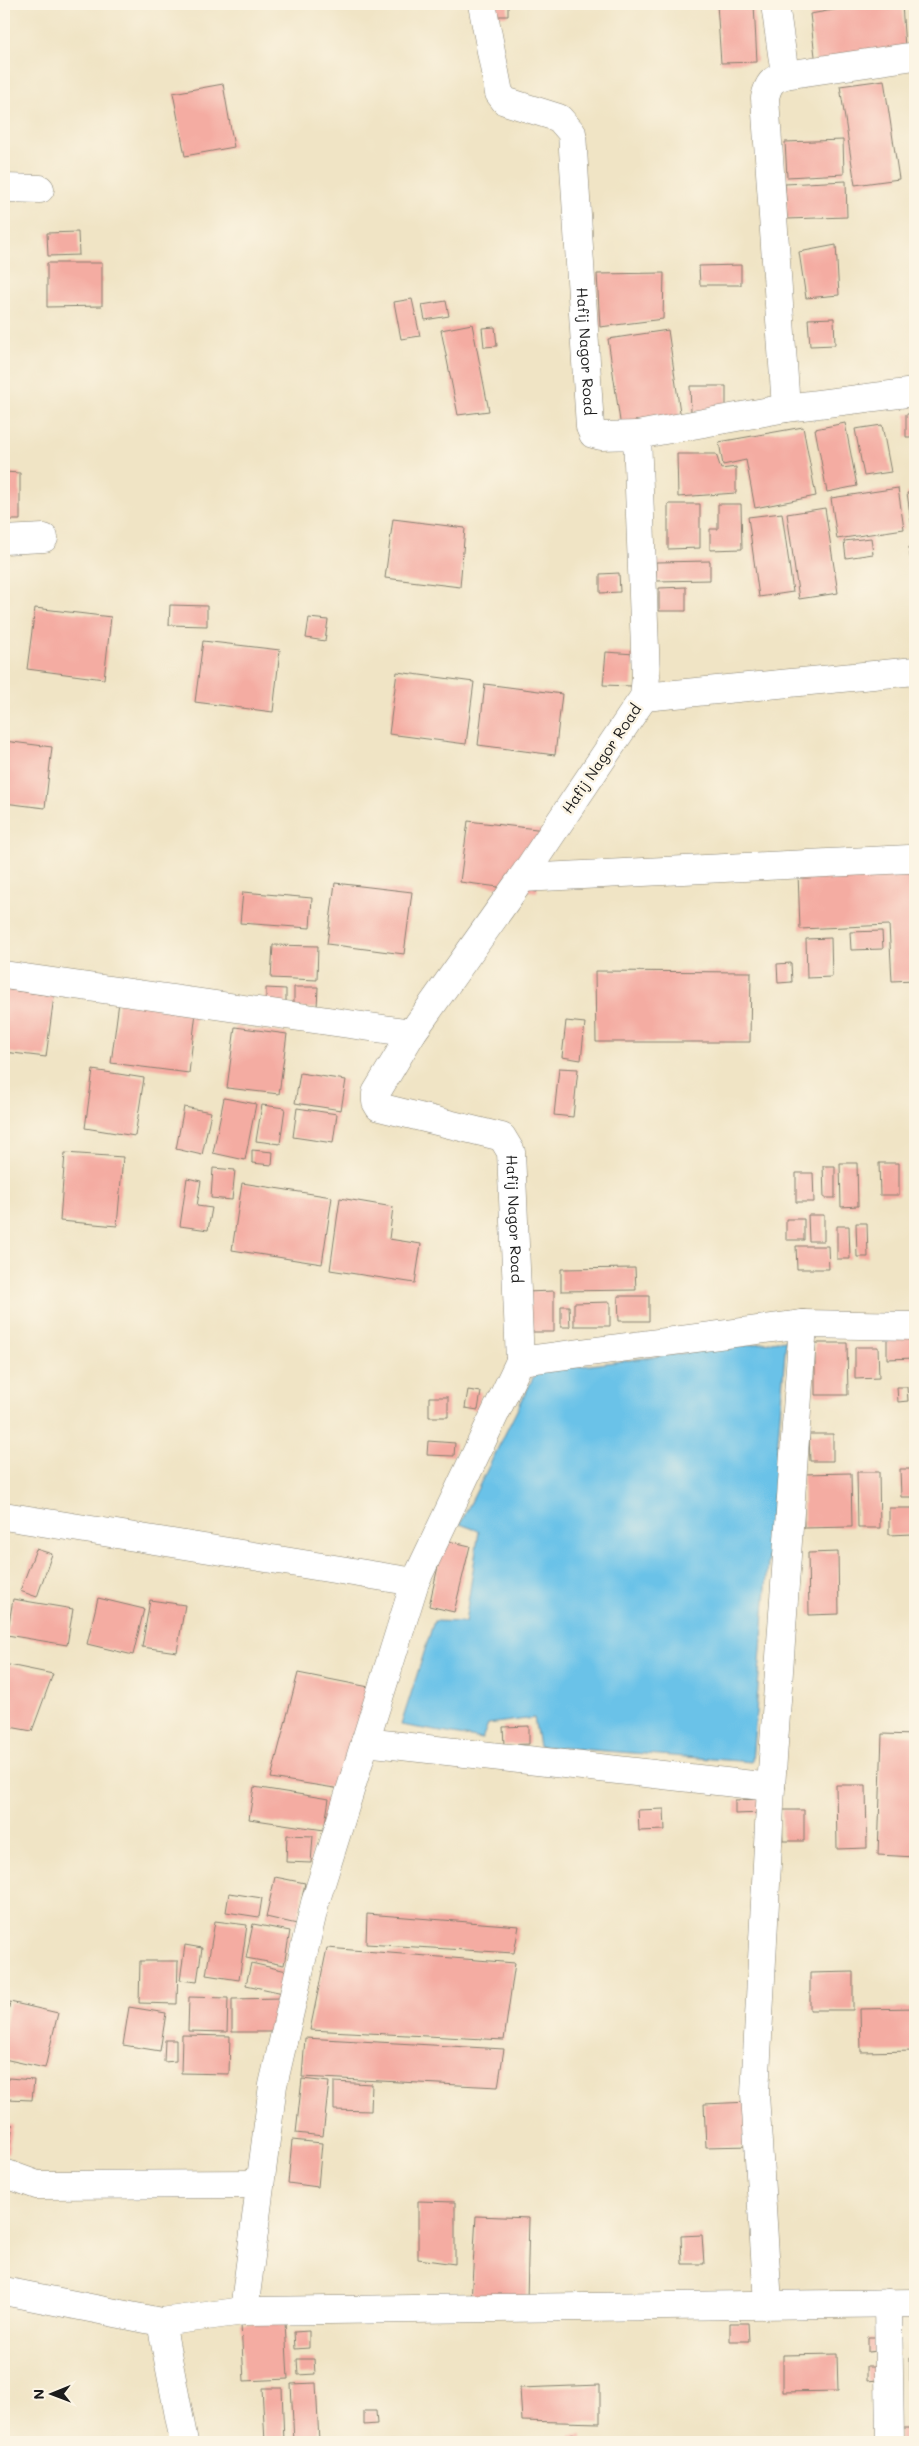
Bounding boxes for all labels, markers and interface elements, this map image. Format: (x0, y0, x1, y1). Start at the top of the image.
street label: Hafij Nagor Road (572, 287, 600, 416)
street label: Hafij Nagor Road (557, 700, 645, 817)
street label: Hafij Nagor Road (502, 1154, 528, 1283)
north arrow (28, 2368, 78, 2418)
text: N (29, 2389, 48, 2400)

